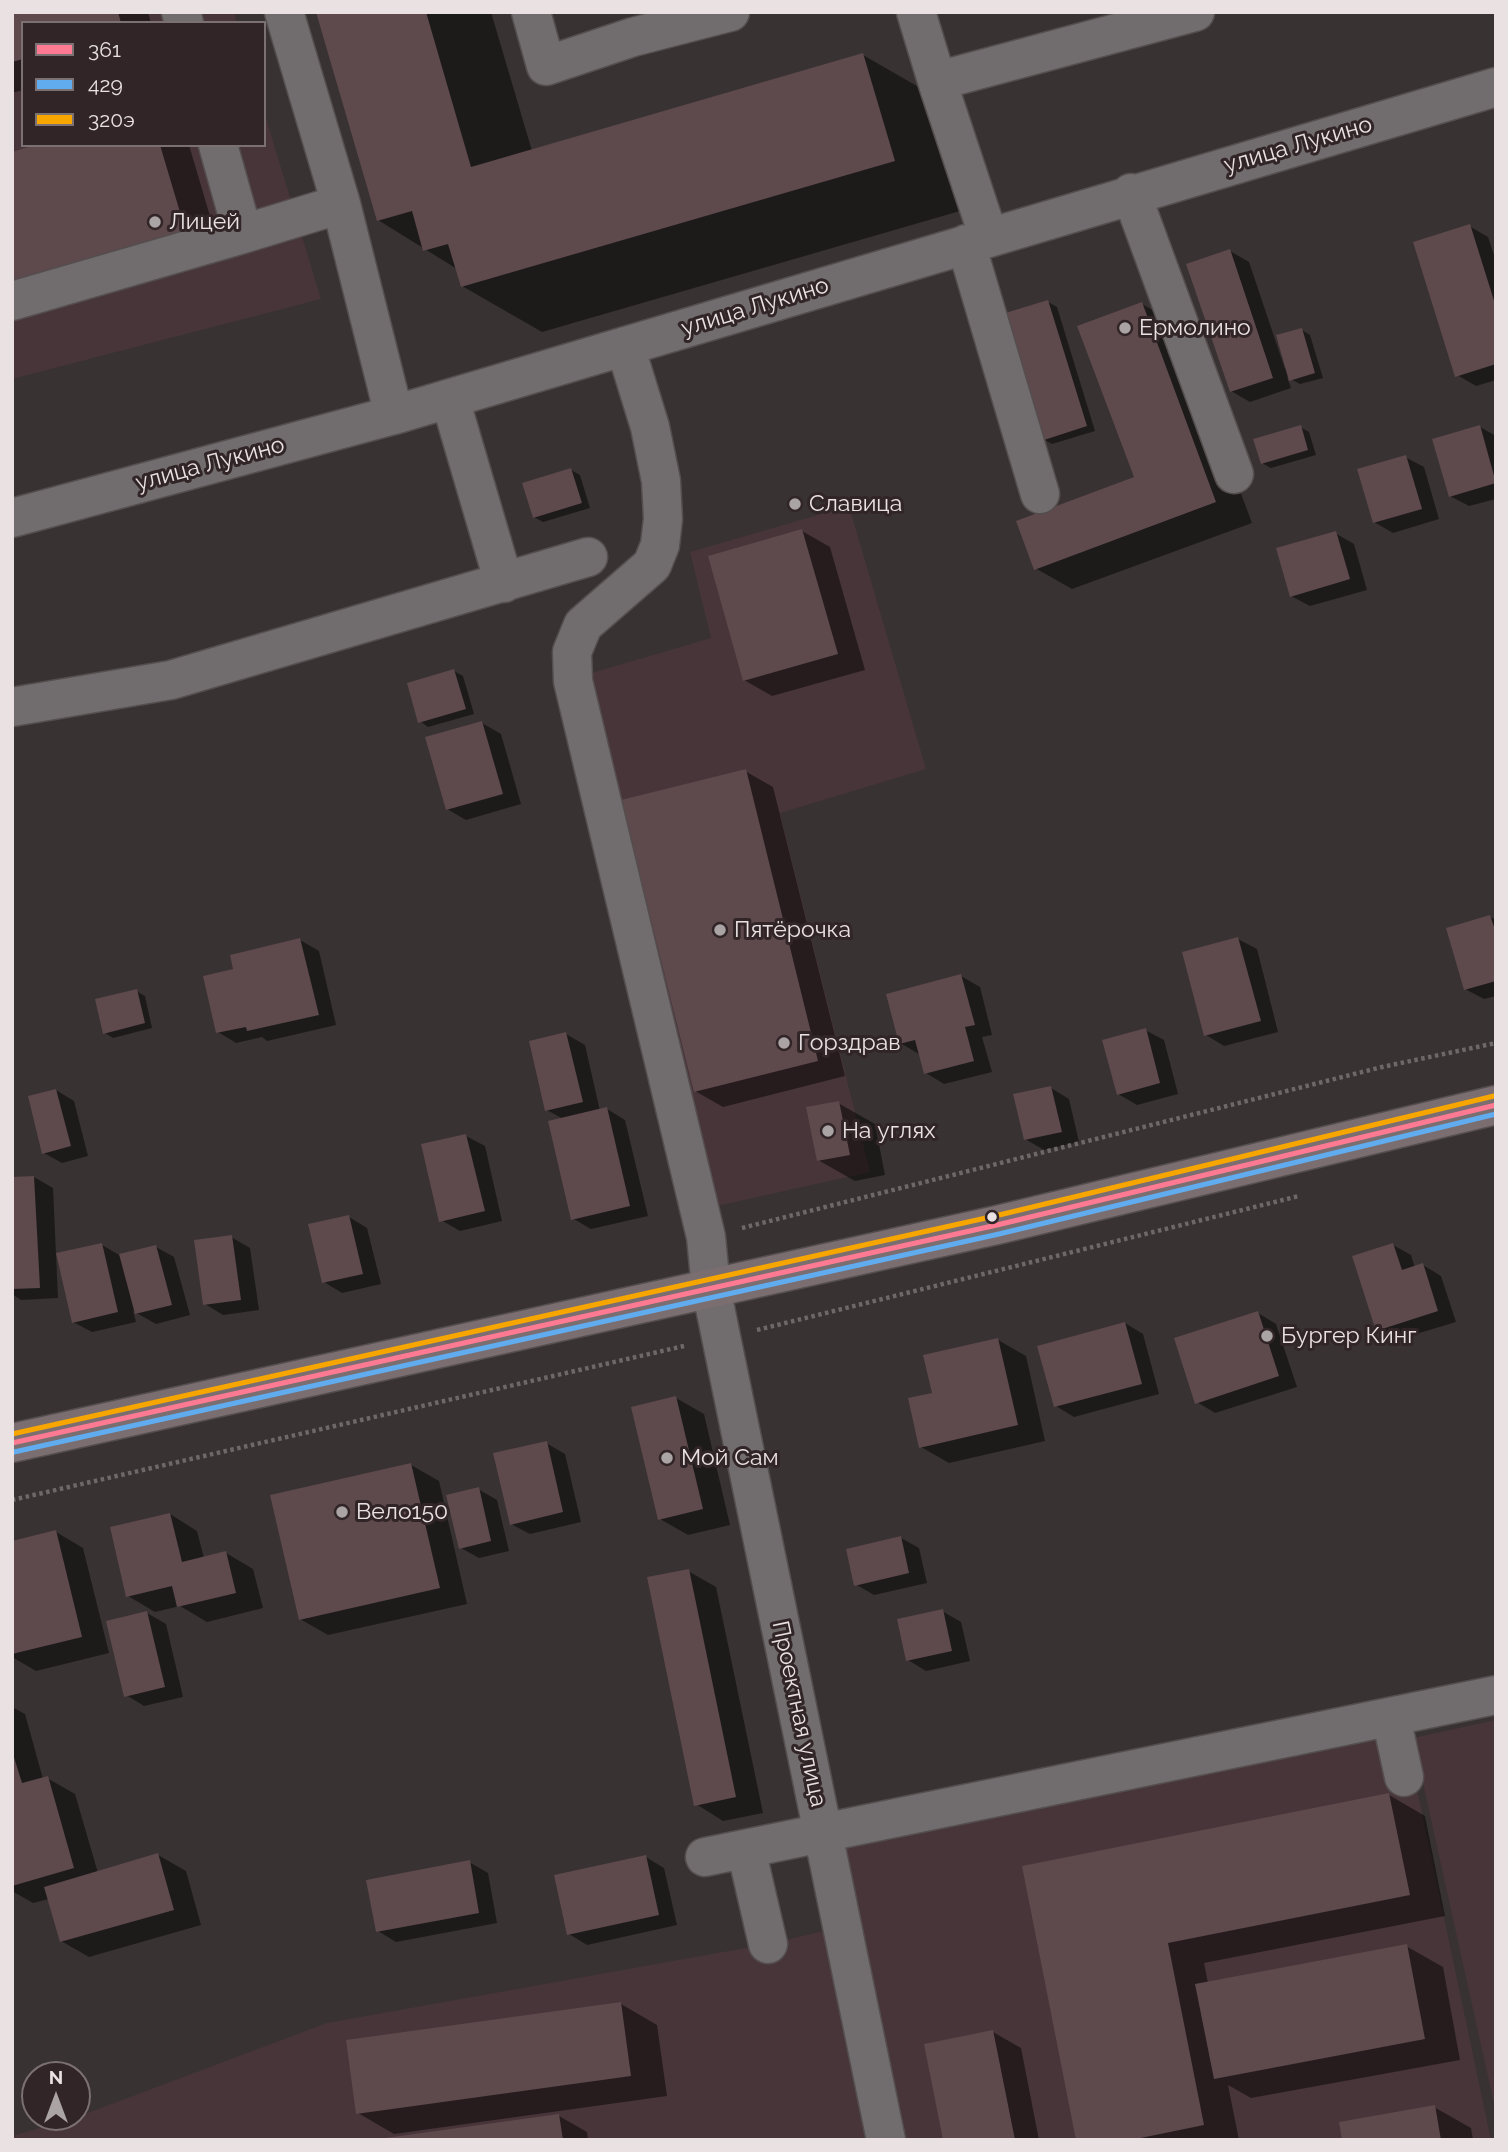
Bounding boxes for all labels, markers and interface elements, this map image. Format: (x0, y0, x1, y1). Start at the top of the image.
legend (21, 21, 266, 147)
text: 361 (88, 37, 121, 62)
text: 429 (88, 72, 123, 97)
text: 320э (88, 107, 135, 132)
street label: улица Лукино (1221, 111, 1375, 179)
place label: Лицей (169, 208, 240, 236)
marker: Лицей (147, 214, 163, 230)
street label: улица Лукино (678, 271, 832, 343)
place label: Ермолино (1139, 314, 1251, 342)
marker: Ермолино (1117, 320, 1133, 336)
street label: улица Лукино (133, 431, 287, 497)
place label: Славица (809, 490, 902, 518)
marker: Славица (787, 496, 803, 512)
place label: Пятёрочка (734, 916, 851, 944)
marker: Пятёрочка (712, 922, 728, 938)
place label: Горздрав (798, 1029, 901, 1057)
marker: Горздрав (776, 1035, 792, 1051)
place label: На углях (842, 1117, 936, 1145)
marker: На углях (820, 1123, 836, 1139)
unlabelled marker (985, 1210, 999, 1224)
place label: Бургер Кинг (1281, 1322, 1416, 1350)
marker: Бургер Кинг (1259, 1328, 1275, 1344)
place label: Мой Сам (681, 1444, 779, 1472)
marker: Мой Сам (659, 1450, 675, 1466)
place label: Вело150 (356, 1498, 448, 1526)
marker: Вело150 (334, 1504, 350, 1520)
street label: Проектная улица (766, 1618, 832, 1810)
north arrow (21, 2061, 91, 2131)
text: N (49, 2066, 63, 2088)

